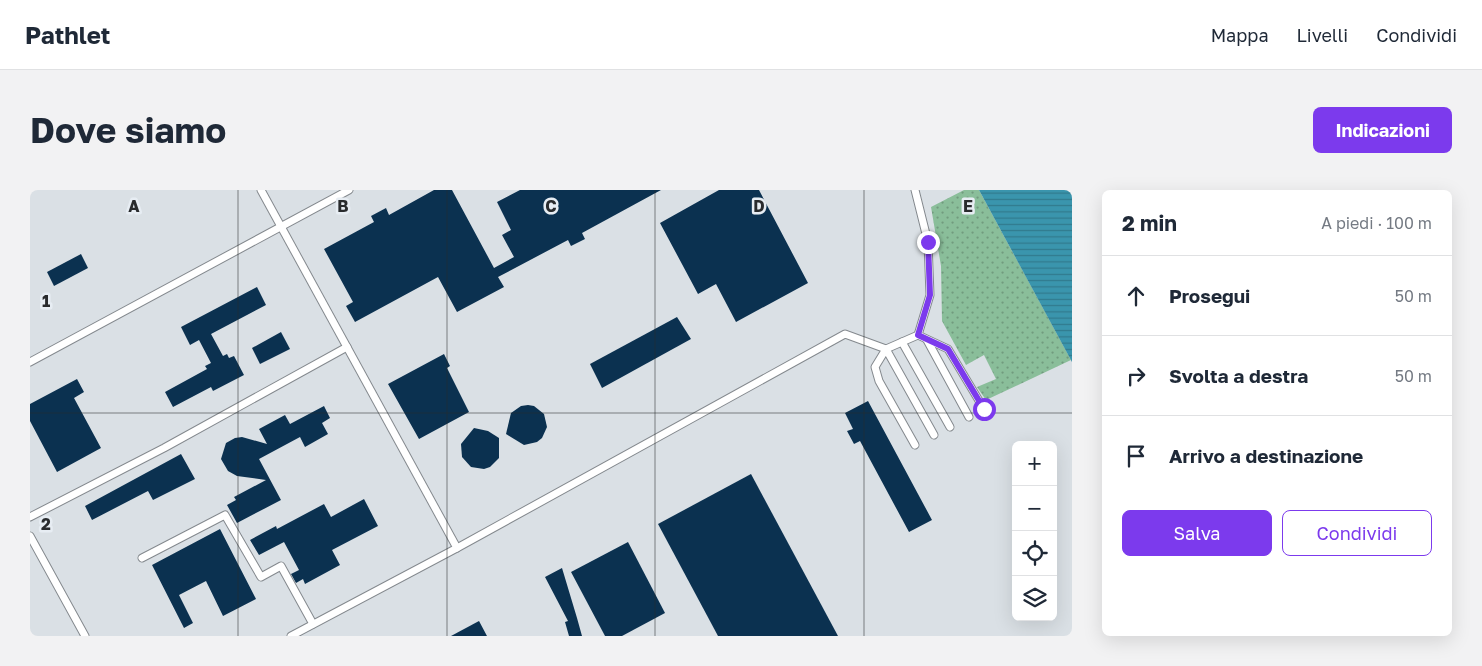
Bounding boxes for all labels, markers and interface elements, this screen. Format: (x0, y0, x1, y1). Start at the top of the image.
text: Pathlet (25, 20, 110, 49)
text: Mappa (1211, 24, 1269, 46)
text: Livelli (1297, 24, 1348, 46)
text: Condividi (1376, 24, 1457, 46)
button: Indicazioni (1313, 107, 1452, 153)
text: Dove siamo (30, 109, 226, 151)
text: A (128, 196, 140, 216)
text: B (337, 196, 349, 216)
text: C (545, 196, 557, 216)
text: D (753, 196, 765, 216)
text: E (963, 196, 973, 216)
text: 2 min (1122, 210, 1177, 236)
text: A piedi · 100 m (1321, 213, 1432, 233)
route end (917, 231, 940, 254)
icon: ahead (1122, 282, 1150, 310)
text: Prosegui (1169, 284, 1250, 307)
text: 50 m (1395, 286, 1432, 306)
text: 1 (42, 291, 50, 311)
icon: right (1122, 362, 1150, 390)
text: Svolta a destra (1169, 364, 1308, 387)
text: 50 m (1395, 366, 1432, 386)
route start (973, 398, 996, 421)
map controls (1012, 441, 1057, 621)
button: + (1012, 441, 1057, 486)
icon: arrive (1122, 442, 1150, 470)
text: Arrivo a destinazione (1169, 444, 1363, 467)
button: − (1012, 486, 1057, 531)
button: Salva (1122, 510, 1272, 556)
button: Condividi (1282, 510, 1432, 556)
text: 2 (41, 514, 51, 534)
button: locate (1012, 531, 1057, 576)
button: layers (1012, 576, 1057, 621)

